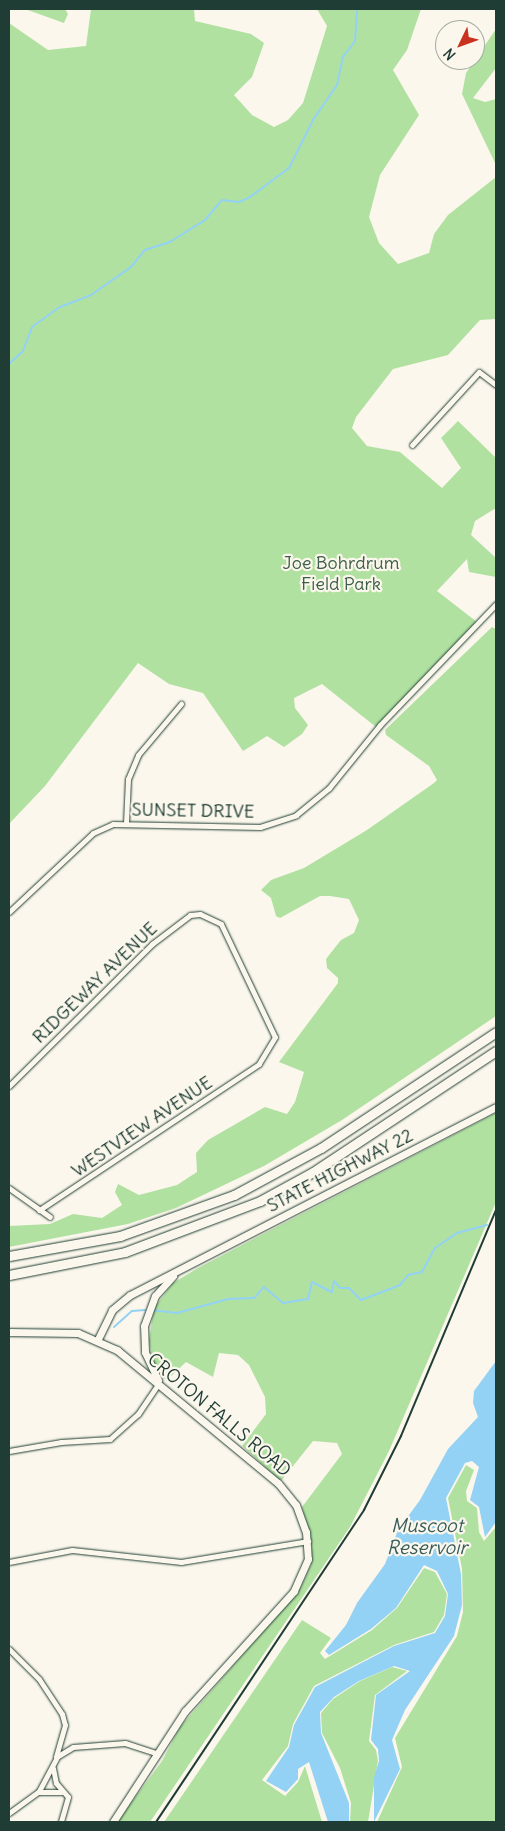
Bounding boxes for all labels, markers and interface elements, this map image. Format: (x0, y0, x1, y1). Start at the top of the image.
north arrow (435, 20, 485, 70)
text: N (440, 45, 460, 64)
park label: Joe Bohrdrum Field Park (283, 553, 399, 596)
street label: SUNSET DRIVE (131, 799, 255, 823)
street label: RIDGEWAY AVENUE (28, 918, 162, 1048)
street label: WESTVIEW AVENUE (68, 1072, 216, 1182)
street label: STATE HIGHWAY 22 (263, 1125, 417, 1217)
street label: CROTON FALLS ROAD (143, 1349, 295, 1481)
water label: Muscoot Reservoir (387, 1515, 467, 1559)

